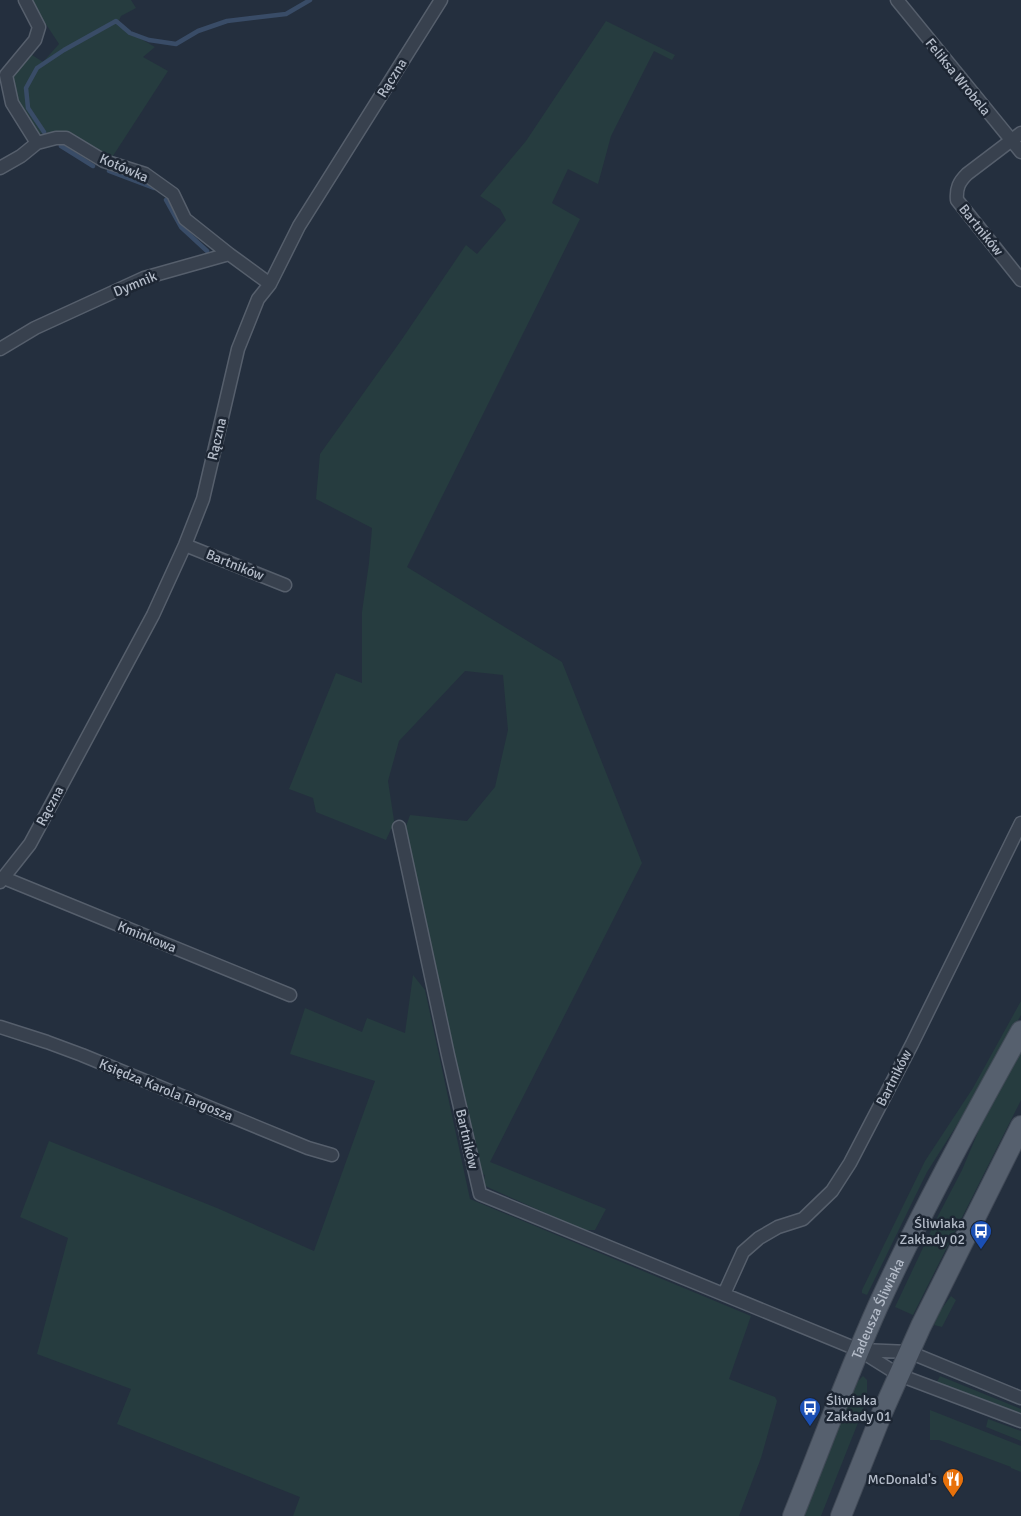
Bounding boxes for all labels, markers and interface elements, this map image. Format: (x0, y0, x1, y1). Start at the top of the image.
street label: Feliksa Wrobela (922, 35, 994, 119)
street label: Rączna (373, 55, 411, 101)
street label: Kotówka (97, 150, 151, 186)
street label: Bartników (955, 201, 1007, 259)
street label: Dymnik (111, 268, 159, 300)
street label: Rączna (204, 416, 230, 462)
street label: Bartników (203, 546, 267, 584)
street label: Rączna (32, 783, 68, 829)
street label: Kminkowa (115, 918, 179, 956)
street label: Bartników (872, 1047, 916, 1109)
street label: Księdza Karola Targosza (96, 1055, 236, 1125)
street label: Bartników (452, 1107, 482, 1171)
place label: Śliwiaka Zakłady 02 (900, 1215, 965, 1248)
bus stop icon: Śliwiaka Zakłady 02 (969, 1219, 993, 1250)
street label: Tadeusza Śliwiaka (848, 1256, 908, 1361)
place label: Śliwiaka Zakłady 01 (826, 1392, 891, 1425)
bus stop icon: Śliwiaka Zakłady 01 (798, 1396, 822, 1427)
restaurant icon: McDonald's (941, 1467, 965, 1498)
place label: McDonald's (868, 1471, 937, 1488)

